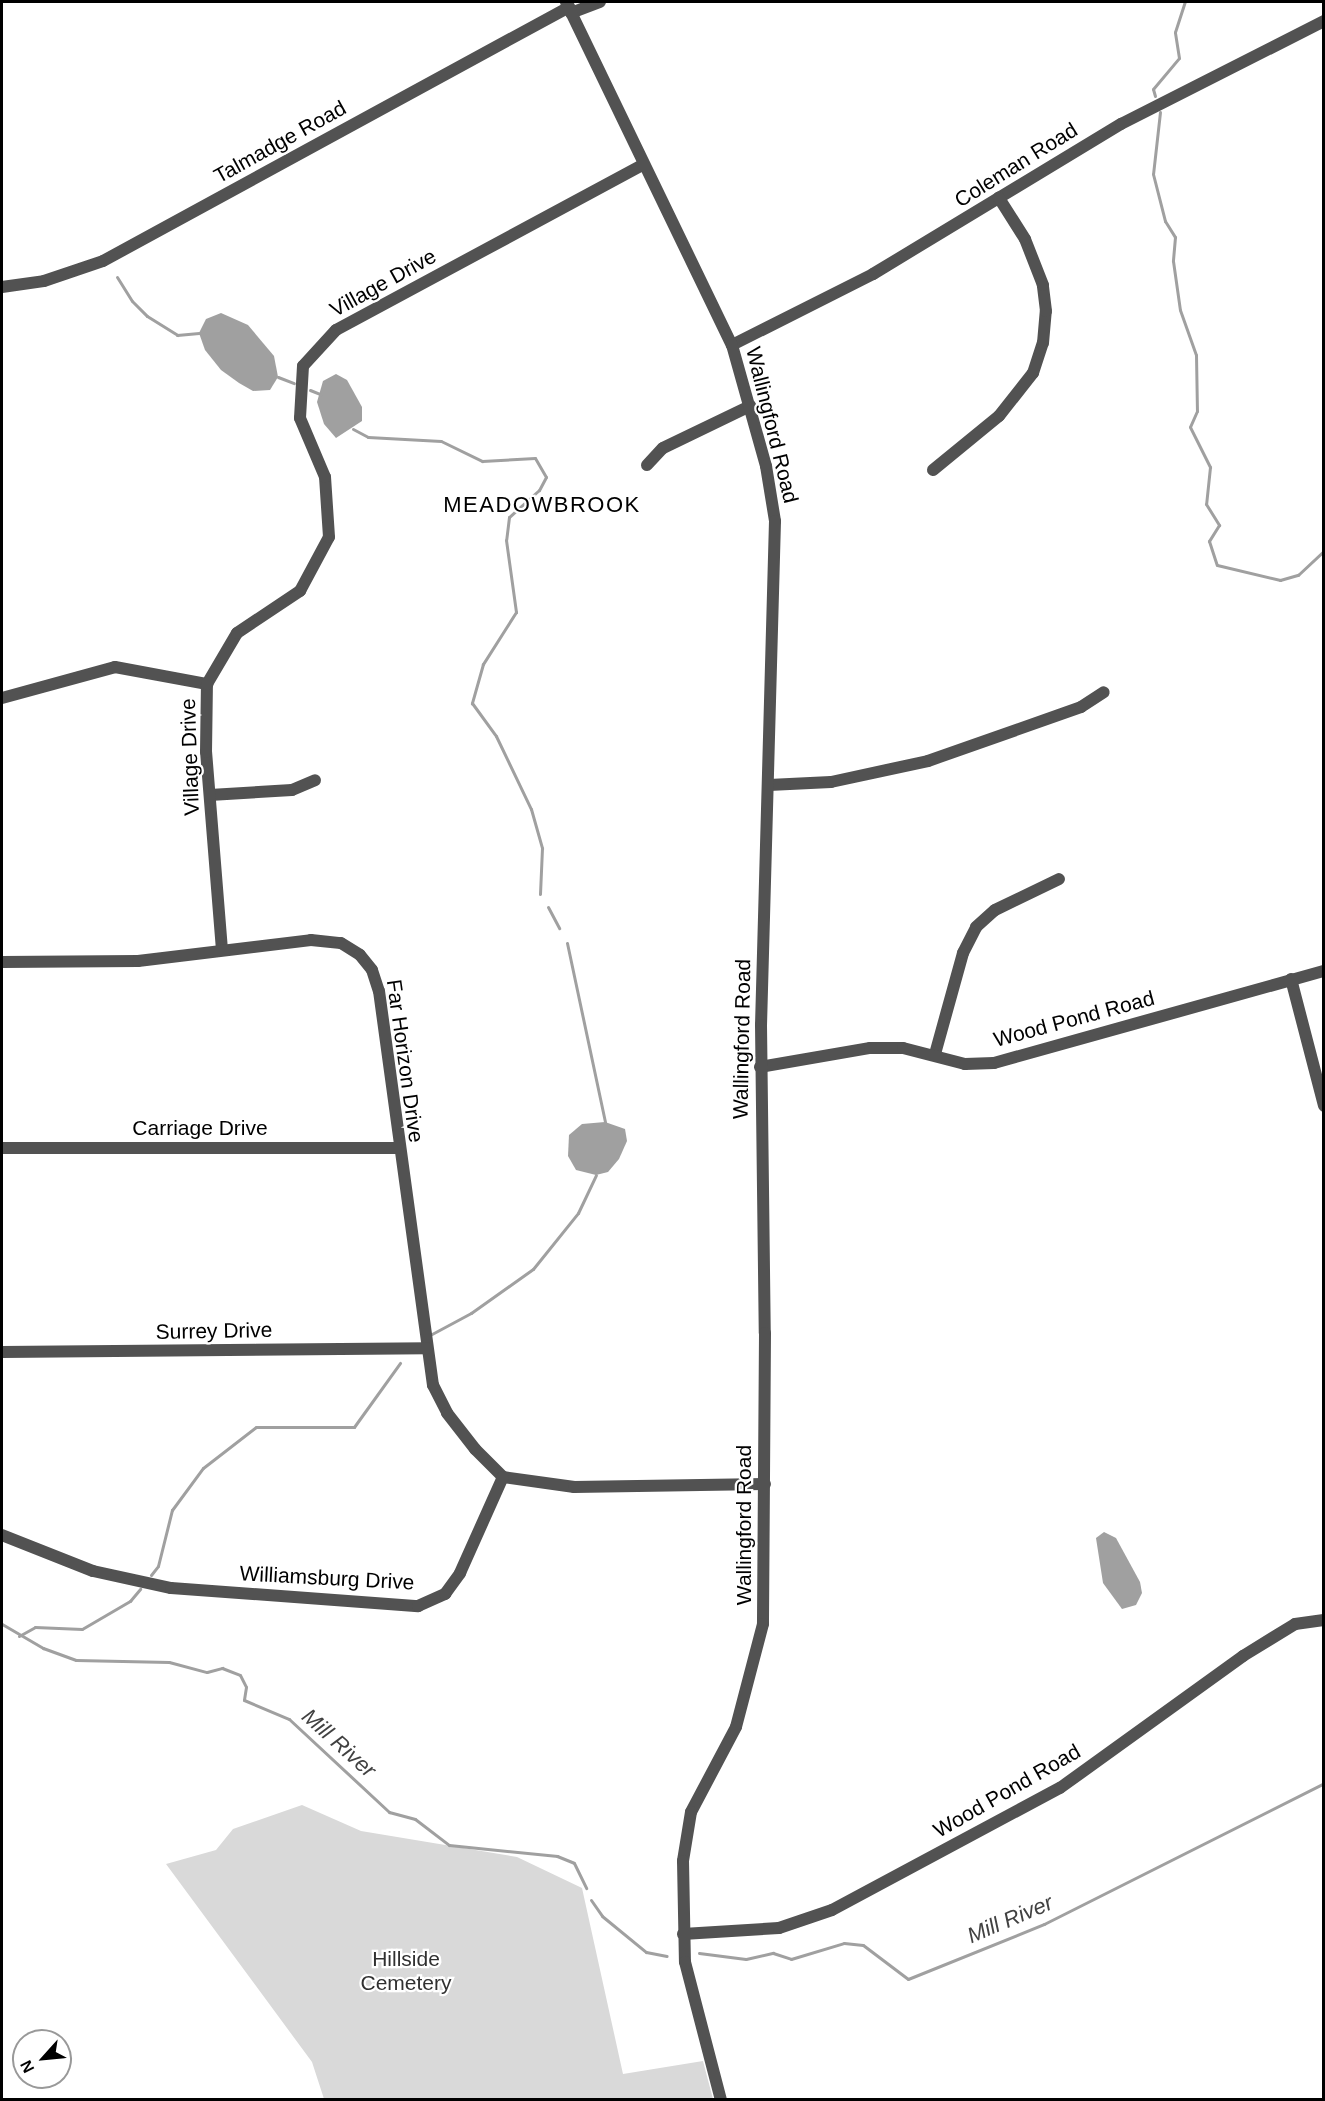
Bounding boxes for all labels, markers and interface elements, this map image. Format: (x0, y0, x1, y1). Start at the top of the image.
street label: Talmadge Road (210, 95, 350, 189)
street label: Coleman Road (950, 117, 1082, 213)
street label: Village Drive (326, 243, 440, 323)
street label: Wallingford Road (740, 344, 804, 506)
district label: MEADOWBROOK (443, 492, 641, 518)
street label: Village Drive (175, 698, 205, 816)
street label: Wallingford Road (728, 959, 756, 1119)
street label: Far Horizon Drive (381, 978, 429, 1144)
street label: Wood Pond Road (991, 985, 1157, 1053)
street label: Carriage Drive (132, 1115, 268, 1141)
street label: Surrey Drive (155, 1317, 273, 1345)
street label: Wallingford Road (731, 1445, 757, 1605)
street label: Williamsburg Drive (239, 1561, 415, 1595)
water label: Mill River (297, 1703, 381, 1783)
street label: Wood Pond Road (929, 1739, 1085, 1843)
water label: Mill River (963, 1889, 1057, 1949)
park label: Hillside Cemetery (360, 1946, 452, 1996)
north arrow (12, 2029, 72, 2089)
text: N (17, 2057, 37, 2076)

